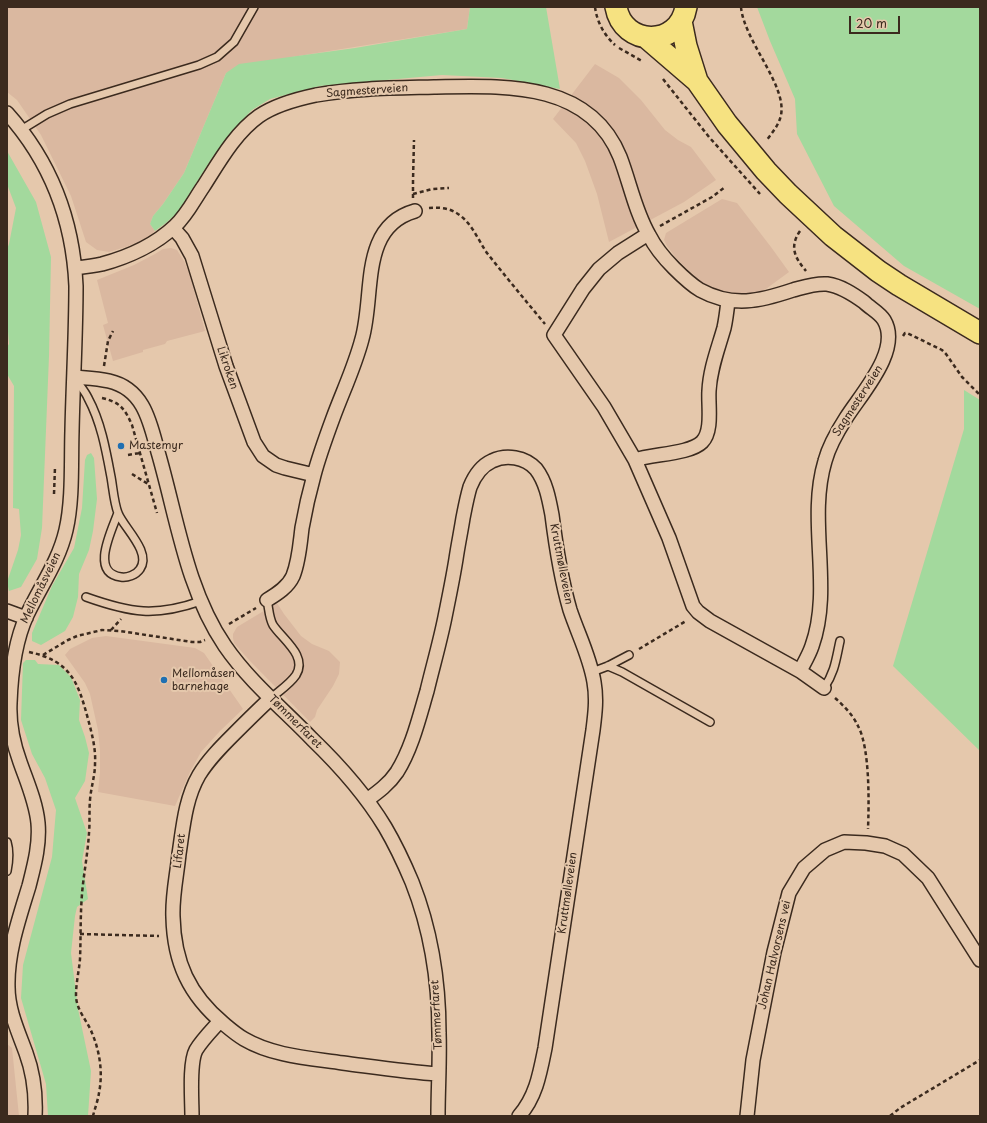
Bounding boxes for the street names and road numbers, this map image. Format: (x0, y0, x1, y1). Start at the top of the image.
street label: Sagmesterveien (326, 82, 408, 100)
street label: Likroken (214, 345, 240, 391)
street label: Sagmesterveien (830, 363, 886, 439)
street label: Kruttmølleveien (547, 522, 575, 606)
street label: Mellomåsveien (18, 550, 64, 626)
street label: Tømmerfaret (266, 693, 324, 751)
street label: Lifaret (171, 833, 189, 869)
street label: Kruttmølleveien (556, 851, 580, 935)
street label: Johan Halvorsens vei (756, 899, 794, 1011)
street label: Tømmerfaret (429, 980, 445, 1050)

